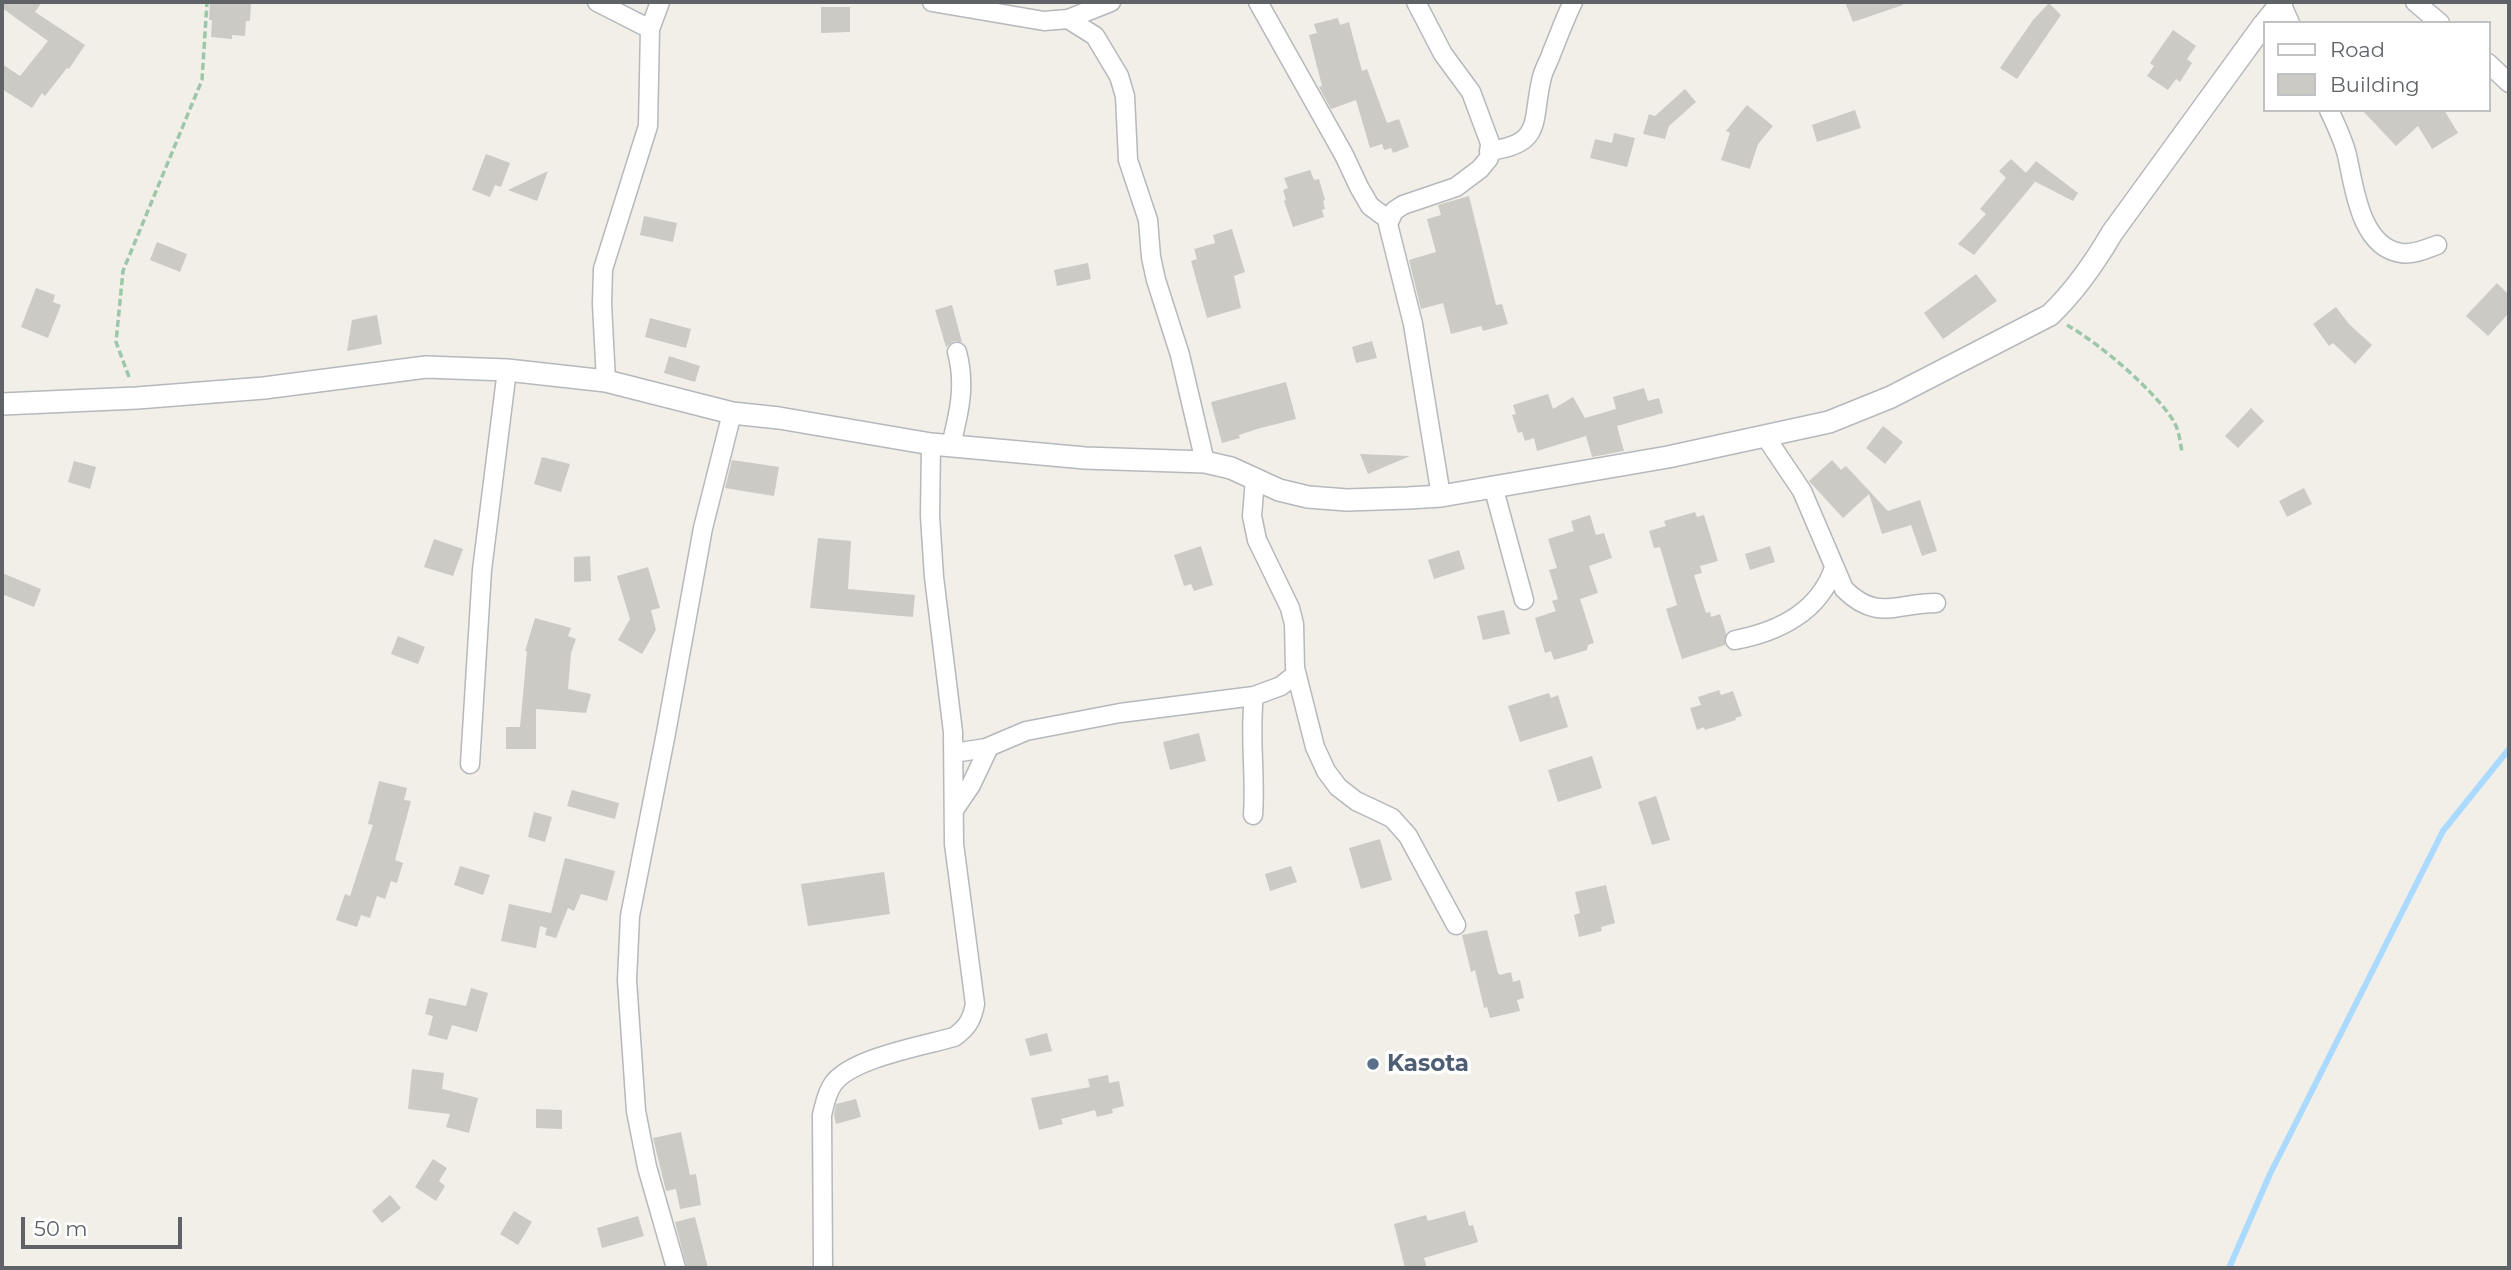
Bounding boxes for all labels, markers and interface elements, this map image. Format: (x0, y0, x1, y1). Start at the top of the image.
legend (2262, 21, 2490, 112)
text: Road (2330, 37, 2385, 62)
text: Building (2330, 72, 2420, 97)
place label: Kasota (1387, 1050, 1469, 1078)
marker: Kasota (1365, 1056, 1381, 1072)
scale bar (24, 1204, 186, 1248)
text: 50 m (34, 1216, 88, 1241)

